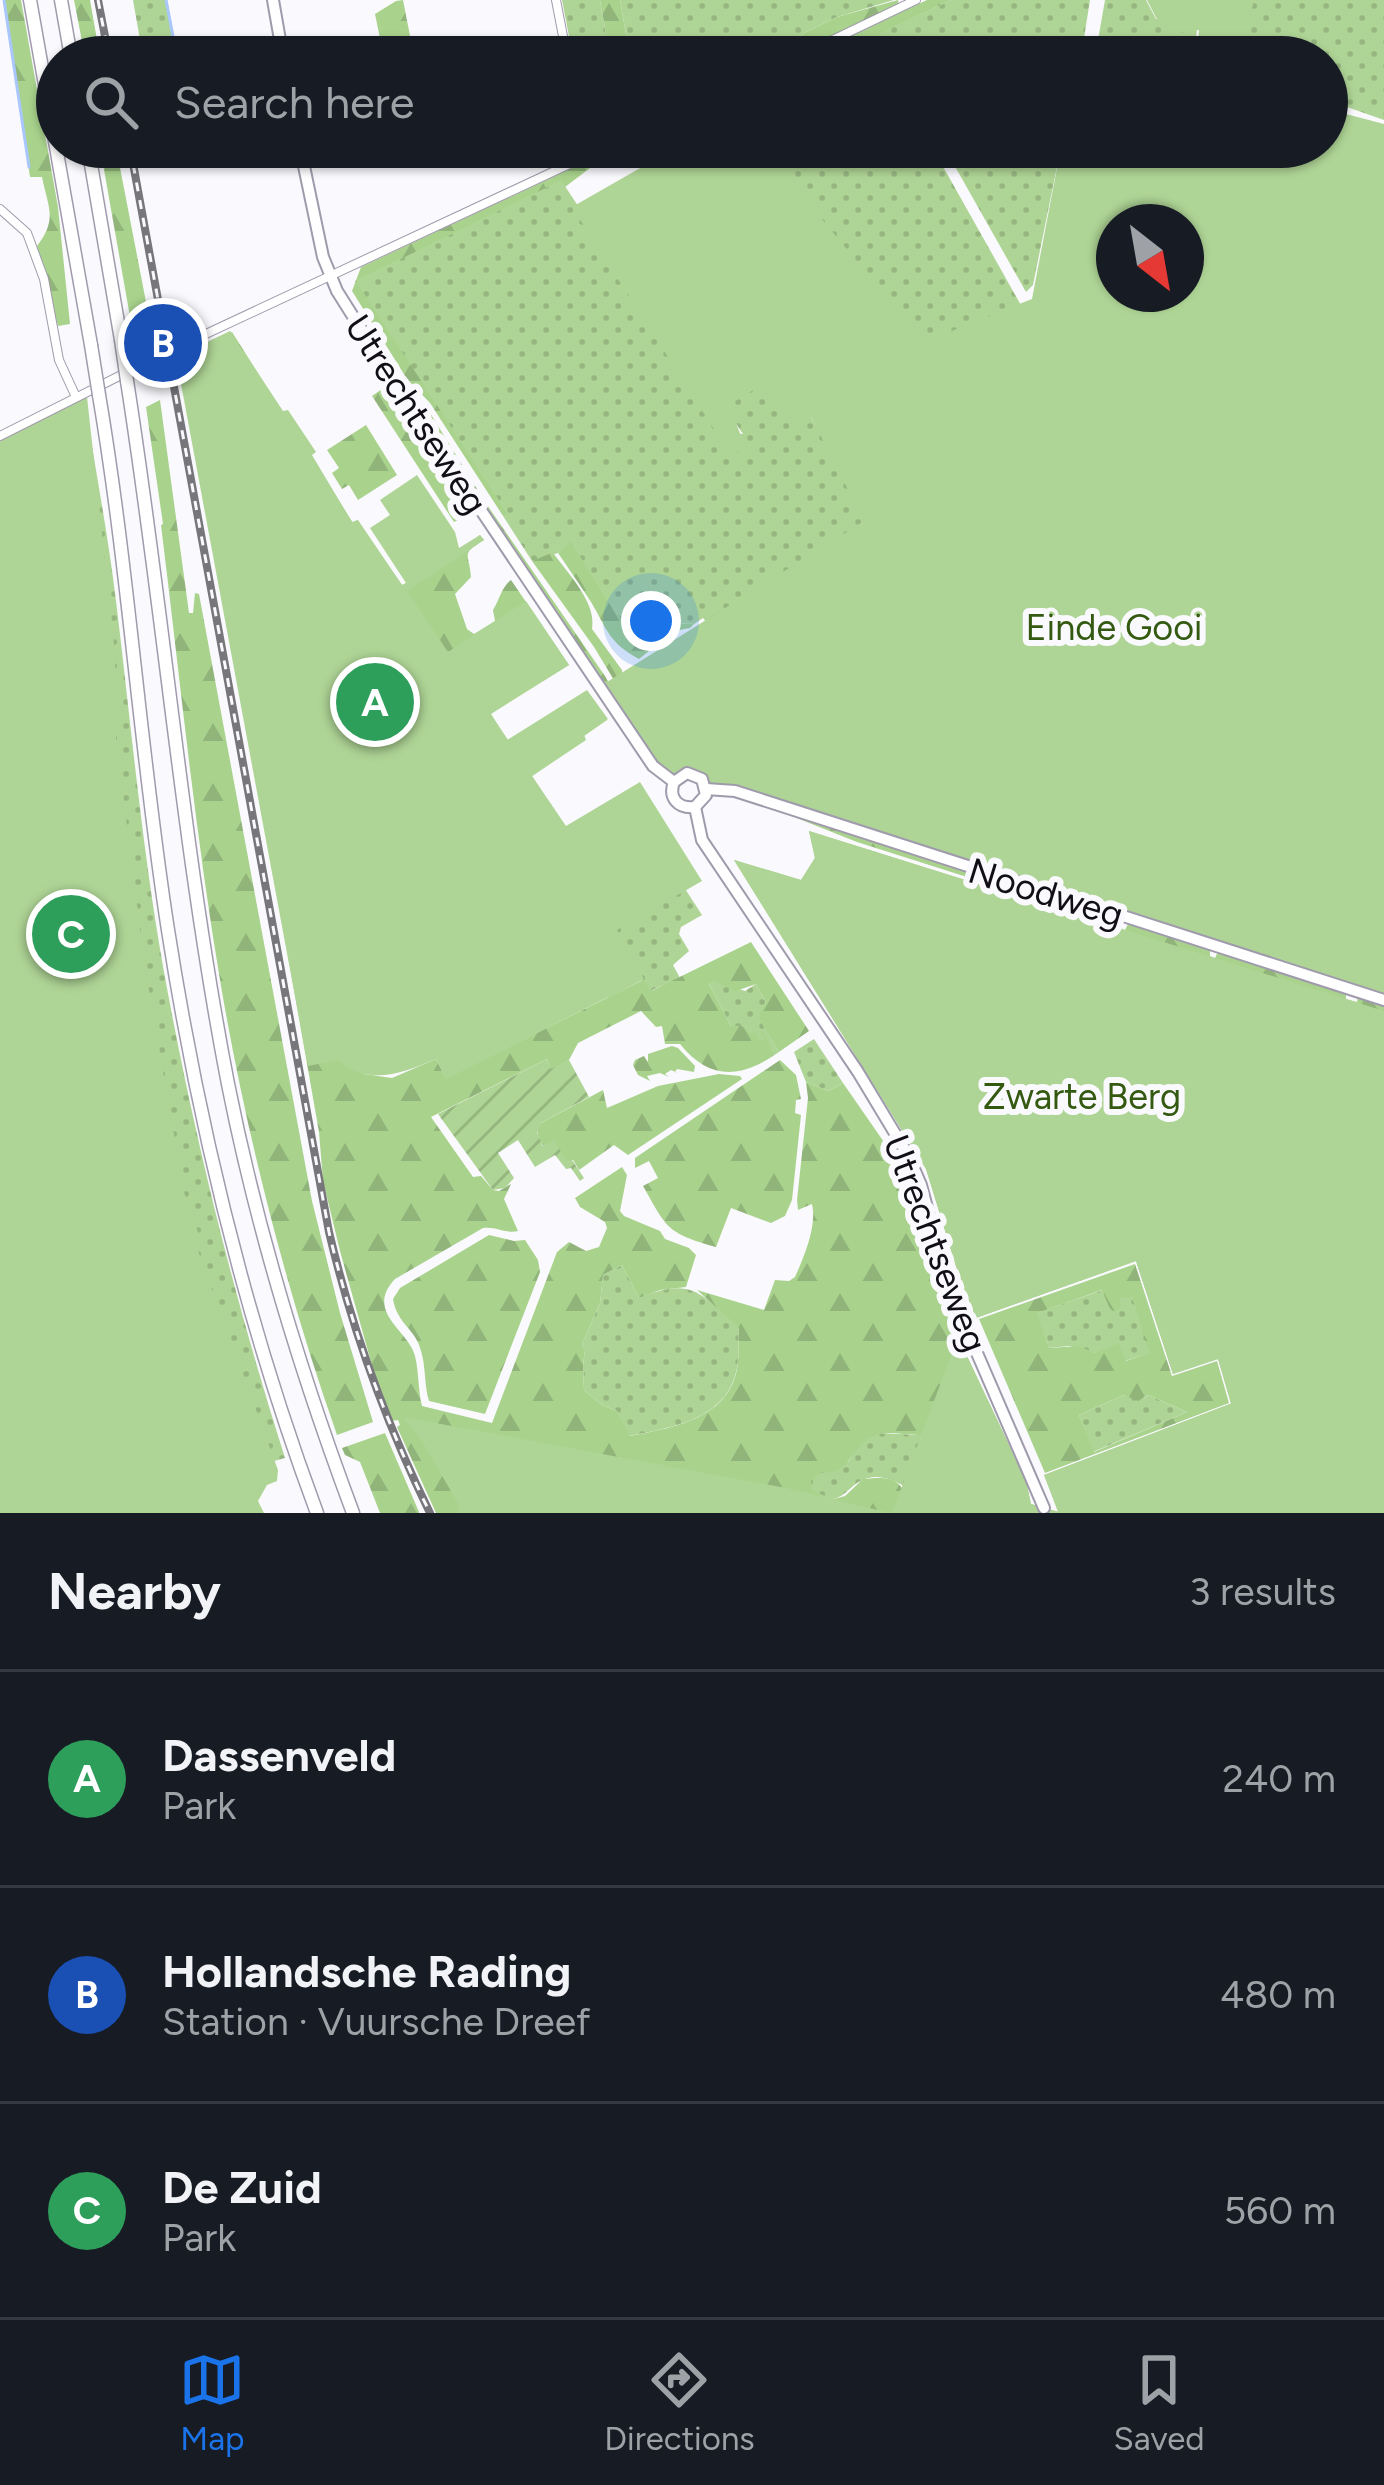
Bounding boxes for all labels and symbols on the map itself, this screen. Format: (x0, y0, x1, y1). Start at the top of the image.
north arrow (1096, 204, 1204, 312)
pin: B (124, 298, 202, 388)
street label: Utrechtseweg (336, 307, 497, 522)
your location (621, 591, 681, 651)
park label: Einde Gooi (1026, 606, 1202, 649)
pin: A (336, 657, 414, 747)
street label: Noodweg (963, 849, 1128, 936)
pin: C (32, 889, 110, 979)
park label: Zwarte Berg (983, 1075, 1181, 1118)
street label: Utrechtseweg (874, 1129, 997, 1358)

